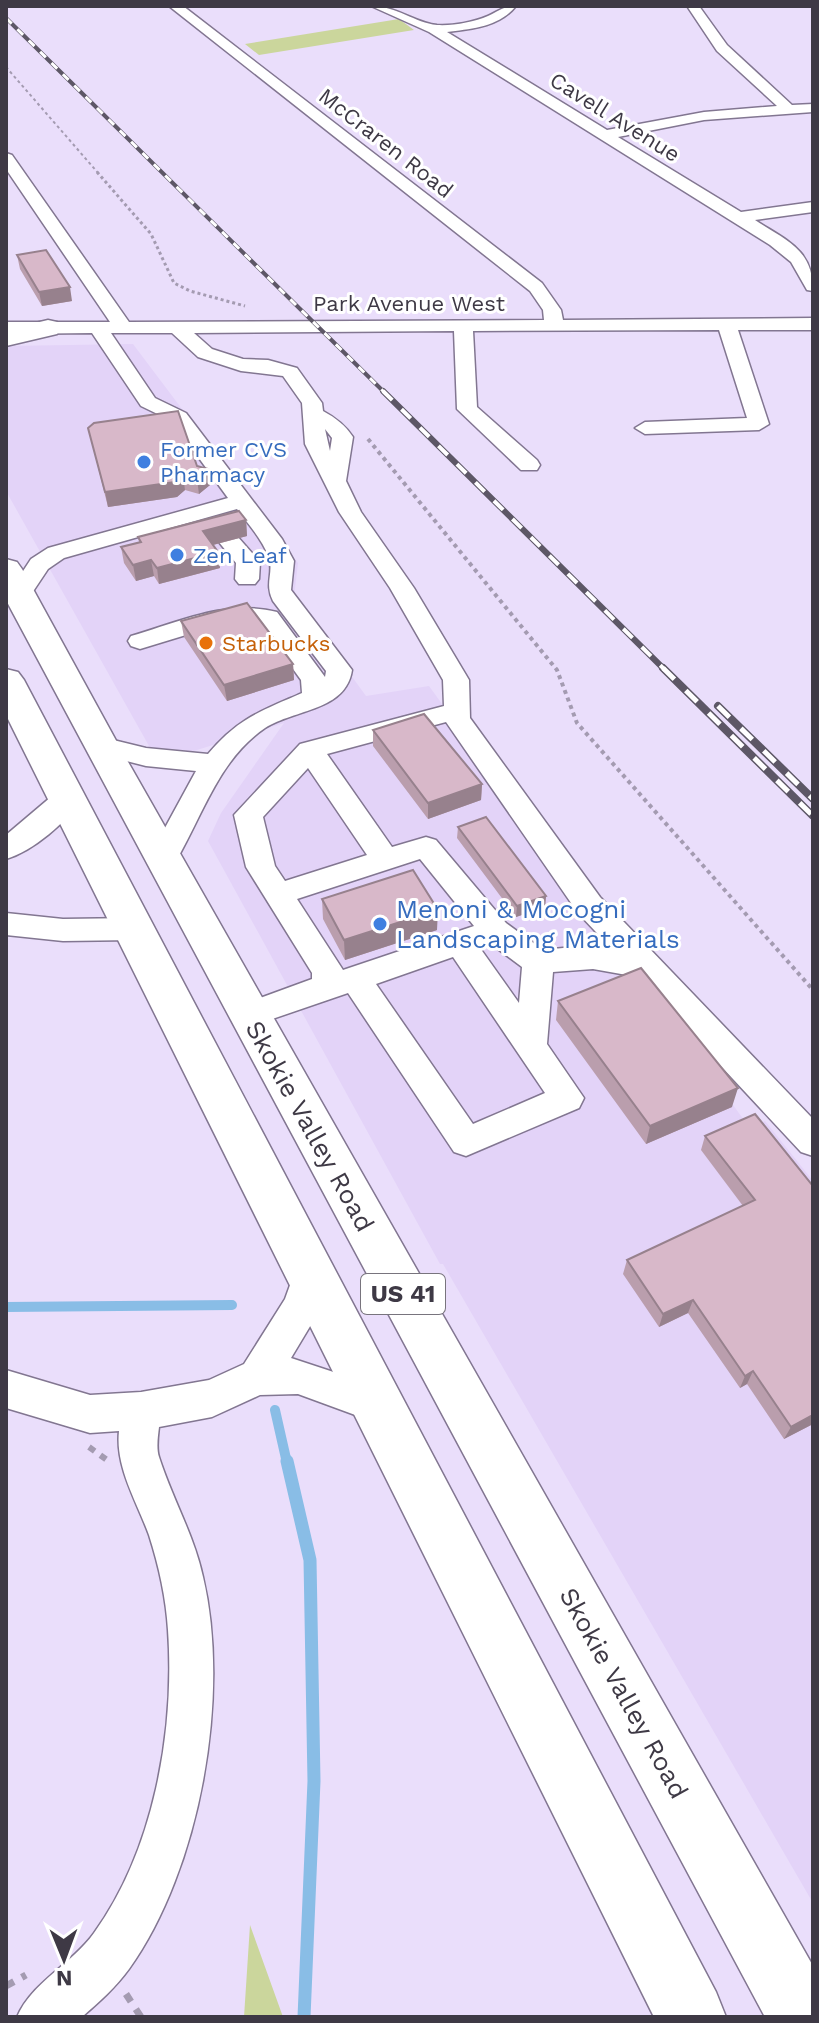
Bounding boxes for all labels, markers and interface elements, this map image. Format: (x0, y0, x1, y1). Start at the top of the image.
street label: Cavell Avenue (545, 67, 685, 167)
street label: McCraren Road (314, 83, 458, 203)
street label: Park Avenue West (313, 291, 505, 316)
place label: Former CVS Pharmacy (160, 437, 287, 487)
marker: Former CVS Pharmacy (135, 453, 153, 471)
place label: Zen Leaf (193, 543, 287, 568)
marker: Zen Leaf (168, 546, 186, 564)
place label: Starbucks (222, 631, 330, 656)
marker: Starbucks (197, 634, 215, 652)
place label: Menoni & Mocogni Landscaping Materials (396, 894, 680, 954)
marker: Menoni & Mocogni Landscaping Materials (371, 915, 389, 933)
street label: Skokie Valley Road (240, 1015, 380, 1237)
road number: US 41 (361, 1274, 445, 1314)
street label: Skokie Valley Road (554, 1582, 694, 1804)
north arrow (24, 1919, 104, 1999)
text: N (56, 1966, 73, 1991)

